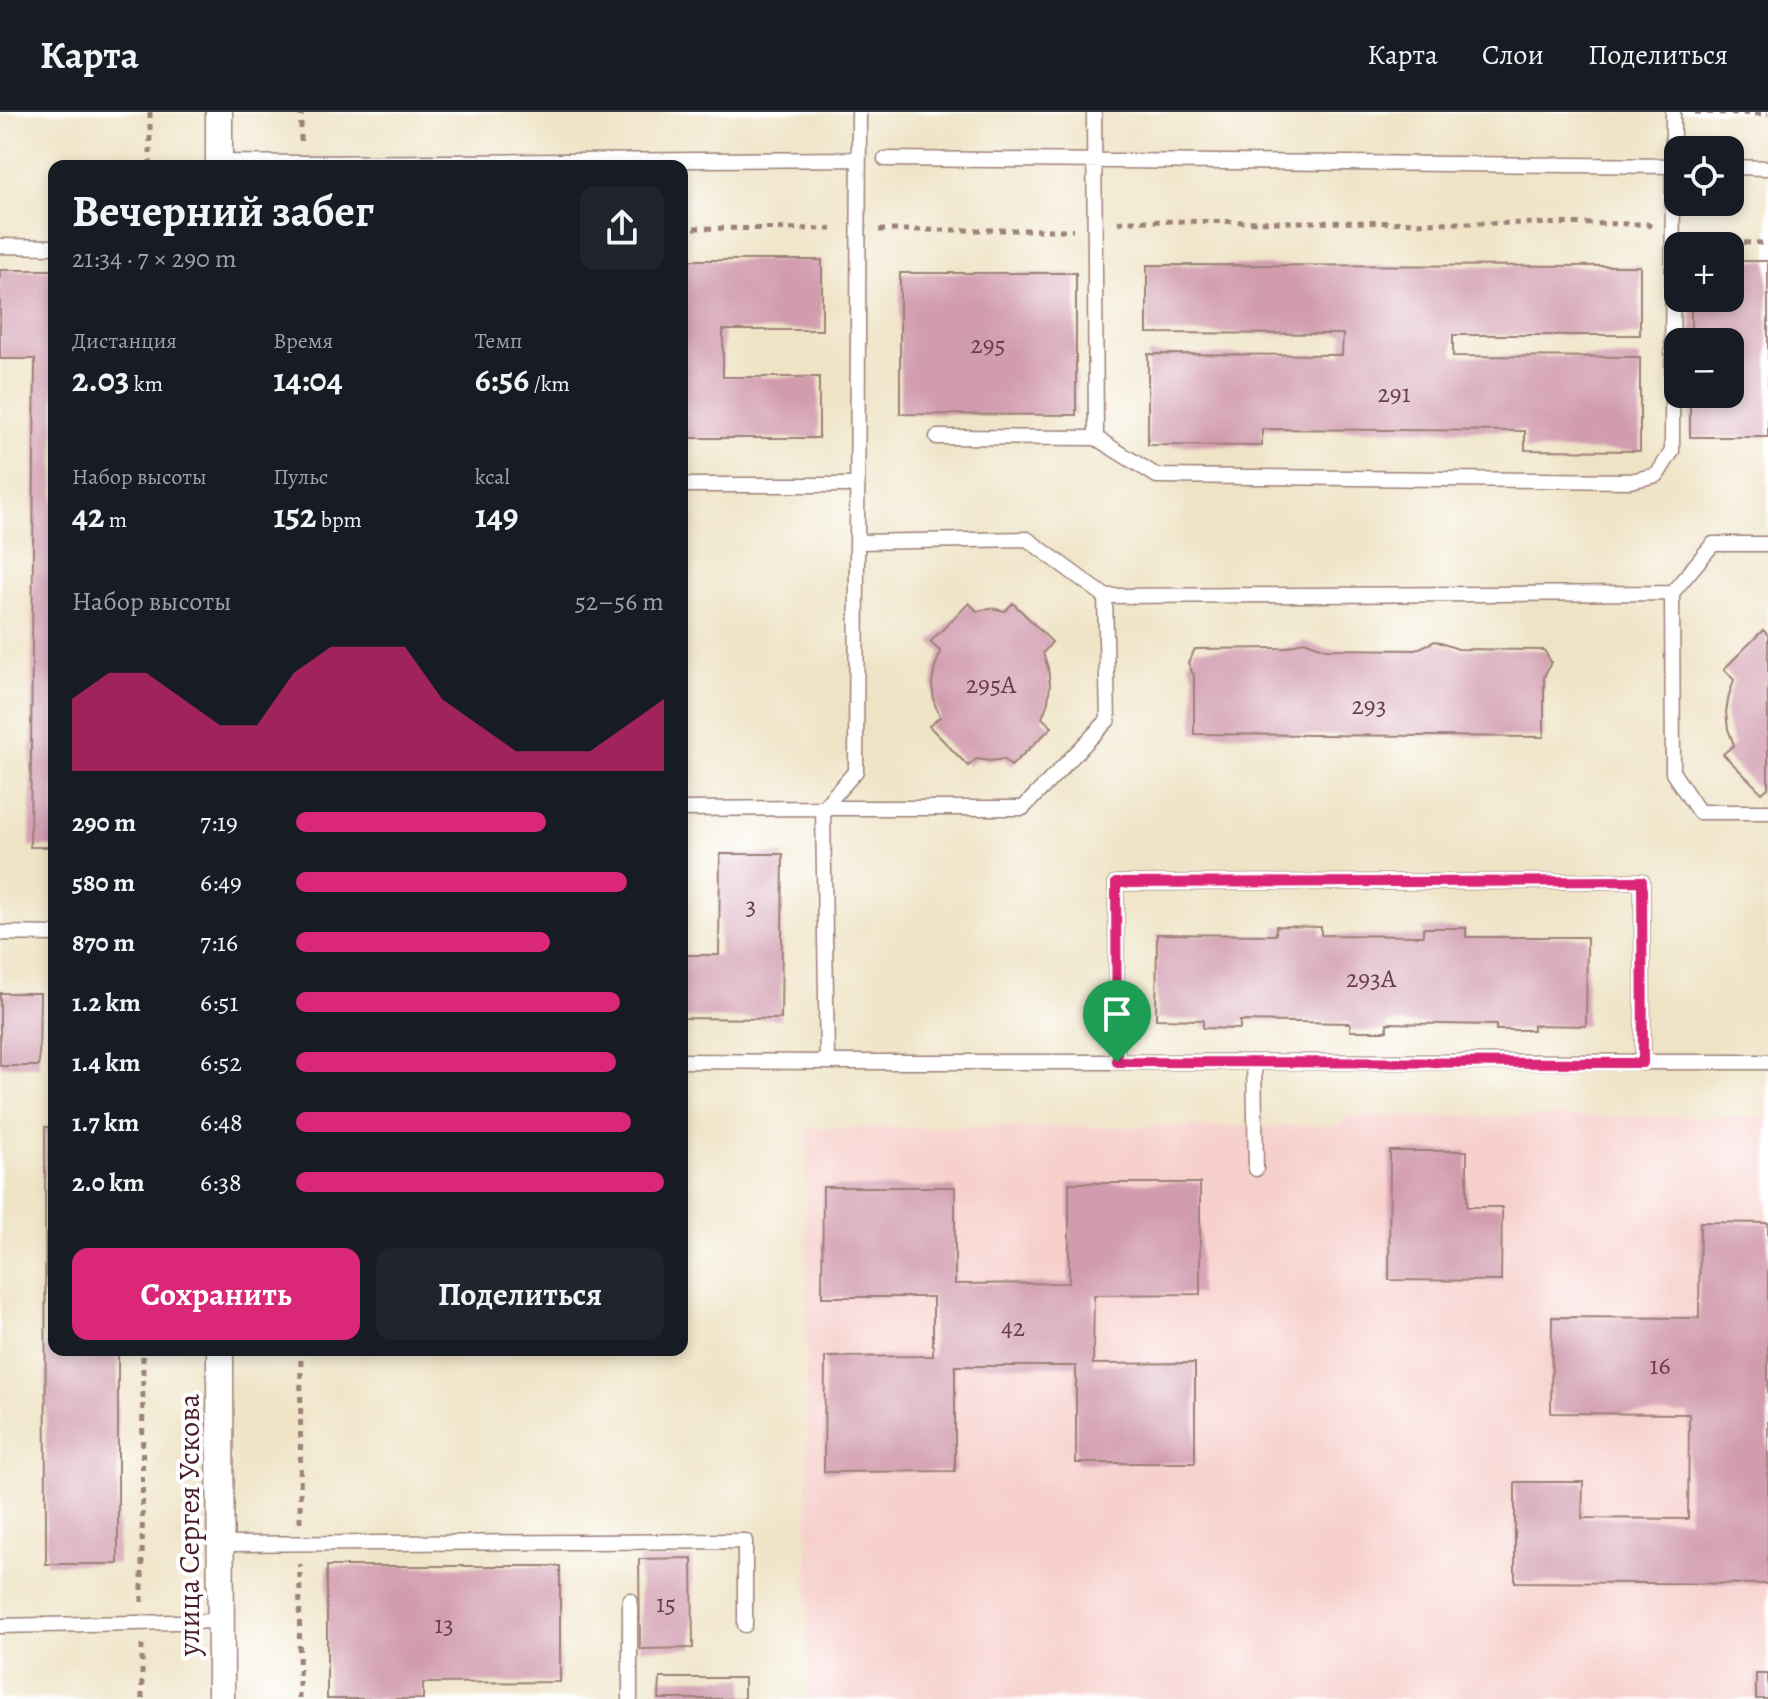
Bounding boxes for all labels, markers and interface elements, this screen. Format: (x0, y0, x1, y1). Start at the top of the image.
text: Карта (40, 29, 139, 81)
text: Карта (1367, 36, 1438, 74)
text: Слои (1482, 36, 1544, 74)
text: Поделиться (1588, 36, 1728, 74)
map controls (1664, 136, 1744, 408)
button: locate (1664, 136, 1744, 216)
text: Вечерний забег (72, 181, 374, 241)
button: share (580, 186, 664, 270)
button: + (1664, 232, 1744, 312)
text: 21:34 · 7 × 290 m (72, 241, 237, 276)
text: Дистанция (72, 326, 177, 356)
text: Время (273, 326, 333, 356)
text: Темп (475, 326, 523, 356)
house number: 295 (970, 327, 1006, 362)
button: − (1664, 328, 1744, 408)
text: 2.03 (72, 356, 130, 403)
text: 14:04 (273, 356, 343, 403)
text: 6:56 (475, 356, 529, 403)
text: km (130, 369, 163, 399)
text: /km (529, 369, 570, 399)
house number: 291 (1377, 376, 1411, 411)
text: Набор высоты (72, 462, 207, 492)
text: Пульс (273, 462, 328, 492)
text: kcal (475, 462, 510, 492)
text: 42 (72, 492, 104, 539)
text: 152 (273, 492, 316, 539)
text: 149 (475, 492, 519, 539)
text: m (104, 505, 127, 535)
text: bpm (316, 505, 362, 535)
text: Набор высоты (72, 584, 231, 619)
text: 52–56 m (575, 584, 664, 619)
house number: 295А (966, 667, 1017, 702)
house number: 293 (1352, 688, 1387, 723)
text: 290 m (72, 805, 136, 840)
text: 7:19 (200, 805, 238, 840)
text: 580 m (72, 865, 135, 900)
text: 6:49 (200, 865, 242, 900)
house number: 3 (746, 888, 756, 923)
text: 870 m (72, 925, 135, 960)
text: 7:16 (200, 925, 238, 960)
house number: 293А (1346, 961, 1397, 996)
pin (1083, 980, 1151, 1062)
text: 1.2 km (72, 985, 141, 1020)
text: 6:51 (200, 985, 238, 1020)
icon: arrive (1095, 992, 1139, 1036)
text: 1.4 km (72, 1045, 140, 1080)
text: 6:52 (200, 1045, 242, 1080)
text: 1.7 km (72, 1105, 139, 1140)
text: 6:48 (200, 1105, 243, 1140)
text: 2.0 km (72, 1165, 145, 1200)
text: 6:38 (200, 1165, 242, 1200)
button: Сохранить (72, 1248, 360, 1340)
button: Поделиться (376, 1248, 664, 1340)
house number: 42 (1001, 1310, 1025, 1345)
house number: 16 (1650, 1348, 1670, 1383)
street label: улица Сергея Ускова (169, 1394, 209, 1657)
house number: 15 (656, 1586, 676, 1621)
house number: 13 (434, 1607, 454, 1642)

